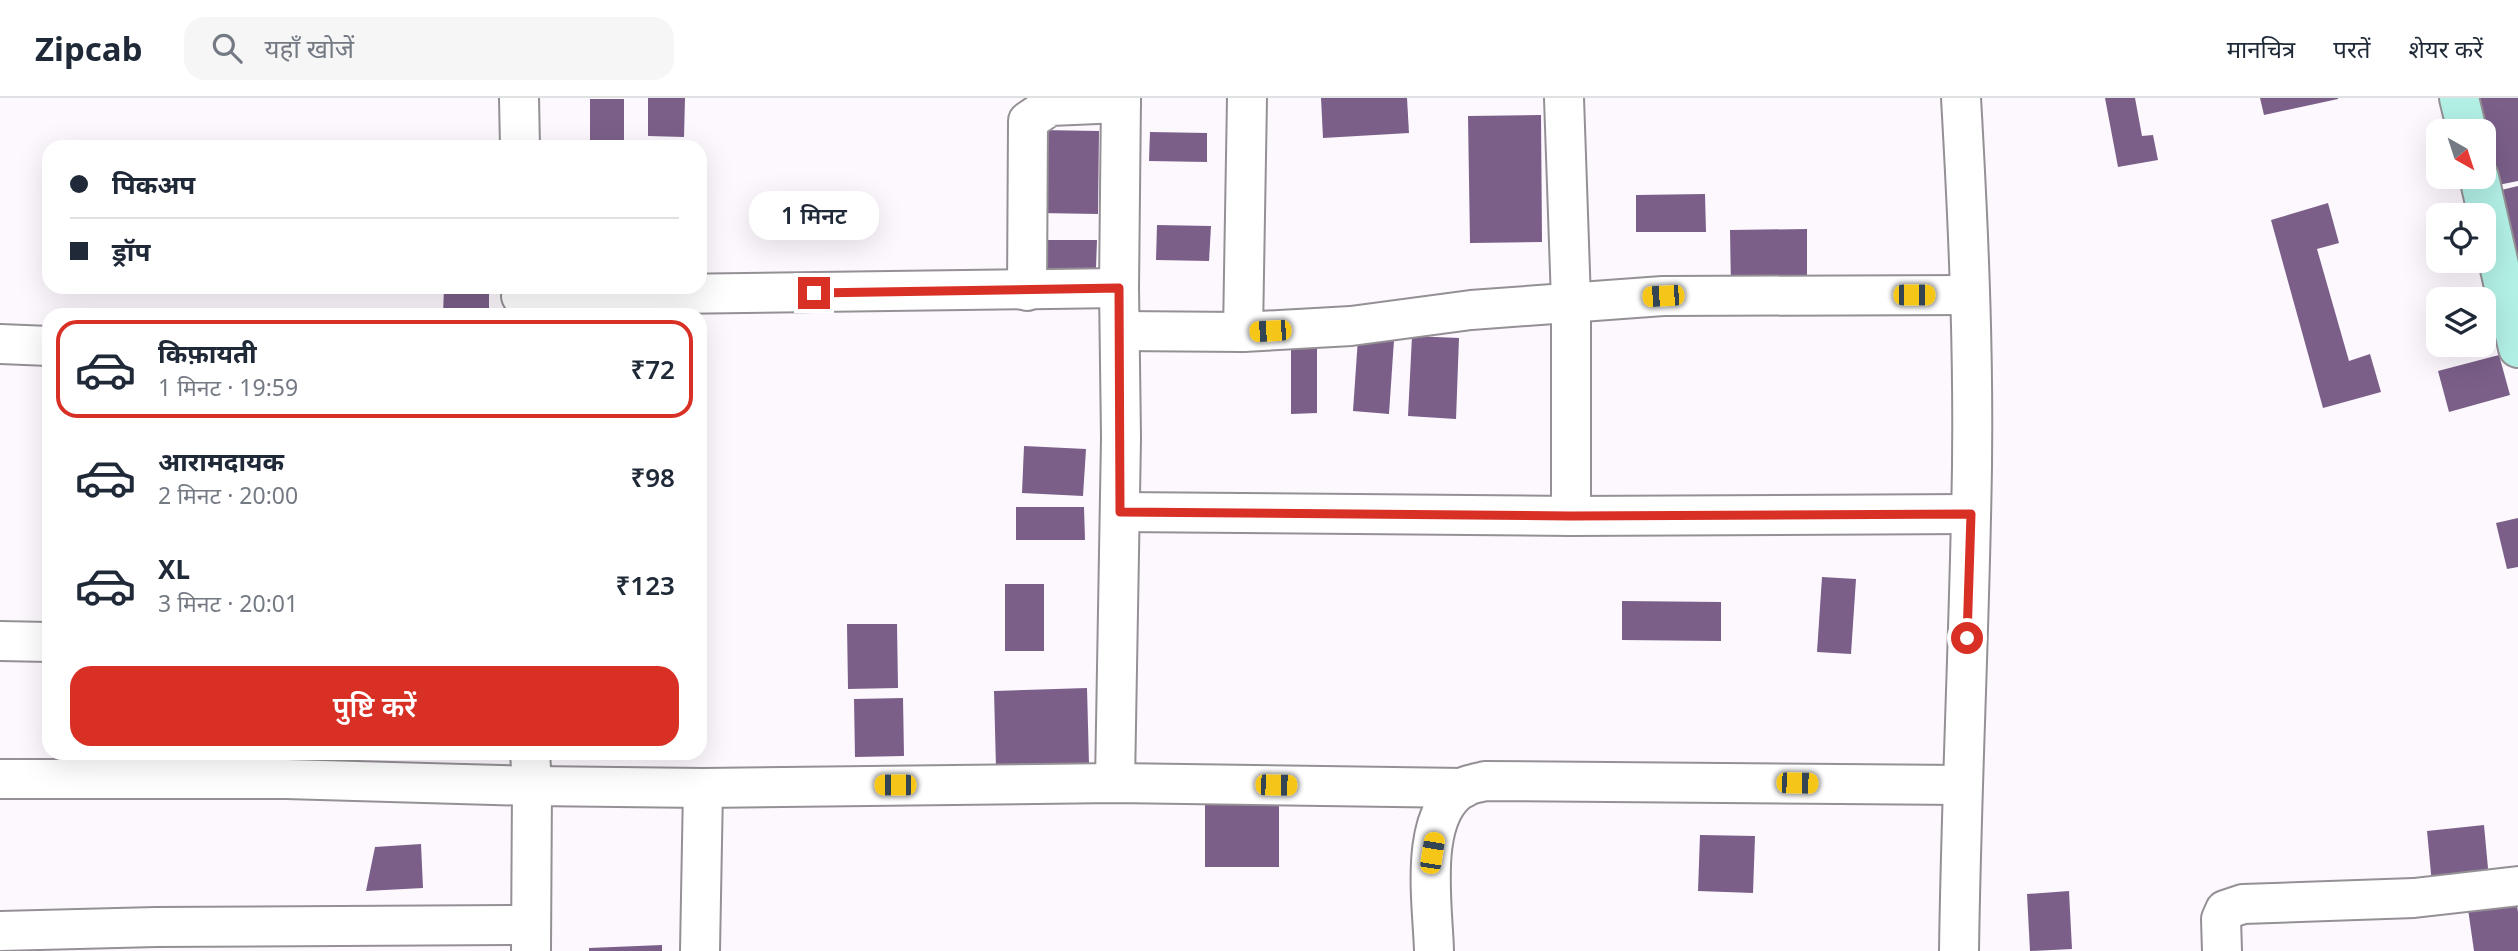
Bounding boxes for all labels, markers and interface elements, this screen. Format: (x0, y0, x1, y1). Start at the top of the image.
search box (184, 17, 674, 80)
text: Zipcab (35, 26, 142, 71)
icon: search (208, 29, 246, 67)
text: यहाँ खोजें (264, 30, 354, 66)
text: मानचित्र (2227, 32, 2295, 65)
text: परतें (2333, 32, 2370, 65)
text: शेयर करें (2408, 32, 2483, 65)
north arrow (2426, 119, 2496, 189)
map controls (2426, 119, 2496, 357)
text: पिकअप (112, 166, 195, 202)
callout: 1 मिनट (749, 192, 879, 240)
text: 1 मिनट (781, 199, 847, 231)
button: locate (2426, 203, 2496, 273)
text: ड्रॉप (112, 233, 150, 269)
route end (798, 277, 830, 309)
car (1642, 284, 1685, 308)
car (1894, 285, 1936, 306)
button: layers (2426, 287, 2496, 357)
car (1249, 319, 1292, 343)
text: किफ़ायती (158, 335, 257, 371)
icon: car (74, 338, 137, 401)
text: ₹72 (630, 351, 675, 387)
text: 1 मिनट · 19:59 (158, 371, 298, 403)
text: आरामदायक (158, 443, 284, 479)
icon: car (74, 446, 137, 509)
text: ₹98 (630, 459, 675, 495)
text: 2 मिनट · 20:00 (158, 479, 298, 511)
text: XL (158, 551, 190, 587)
icon: car (74, 554, 137, 617)
text: ₹123 (616, 567, 675, 603)
text: 3 मिनट · 20:01 (158, 587, 298, 619)
route start (1951, 622, 1983, 654)
button: पुष्टि करें (70, 666, 679, 746)
car (1776, 772, 1819, 794)
car (1255, 774, 1298, 796)
car (875, 775, 917, 796)
car (1419, 831, 1446, 875)

